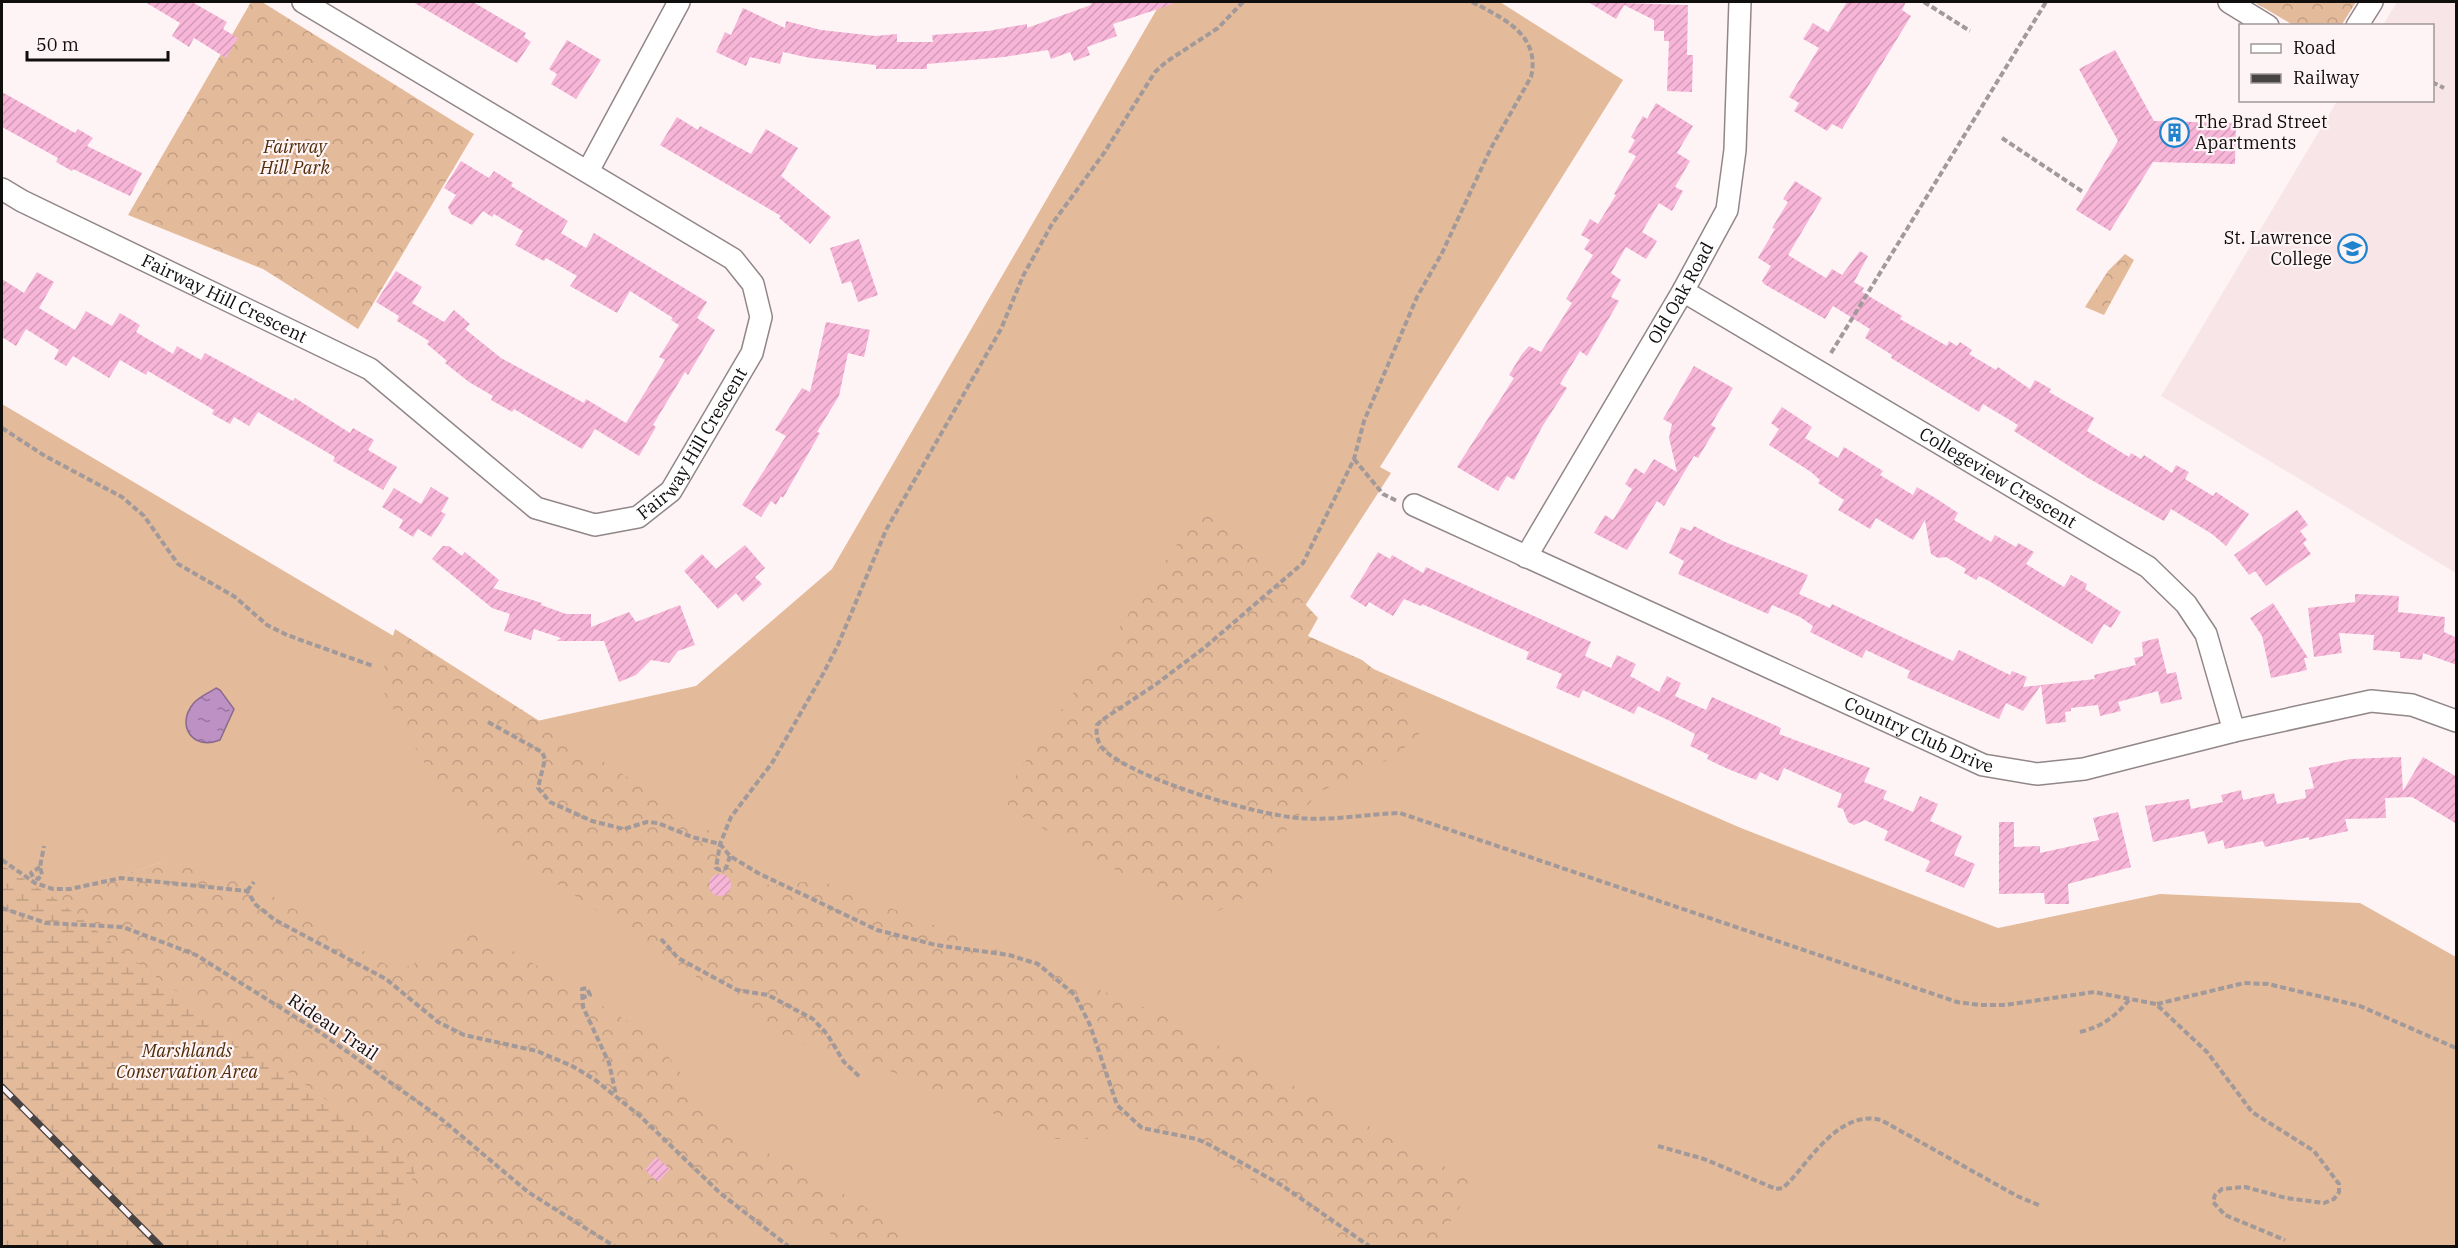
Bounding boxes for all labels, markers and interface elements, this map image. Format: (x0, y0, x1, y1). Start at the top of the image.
scale bar (27, 24, 168, 62)
legend (2239, 24, 2434, 102)
text: 50 m (36, 33, 79, 56)
text: Road (2293, 36, 2336, 59)
text: Railway (2293, 66, 2359, 89)
place label: The Brad Street Apartments (2195, 110, 2327, 154)
building icon: The Brad Street Apartments (2158, 116, 2190, 148)
park label: Fairway Hill Park (259, 135, 330, 179)
place label: St. Lawrence College (2224, 226, 2332, 270)
school or university icon: St. Lawrence College (2337, 232, 2369, 264)
street label: Old Oak Road (1642, 238, 1718, 348)
street label: Fairway Hill Crescent (138, 248, 311, 348)
street label: Fairway Hill Crescent (632, 363, 752, 524)
street label: Collegeview Crescent (1915, 422, 2081, 533)
street label: Country Club Drive (1841, 691, 1995, 778)
street label: Rideau Trail (284, 988, 383, 1065)
park label: Marshlands Conservation Area (116, 1039, 258, 1083)

